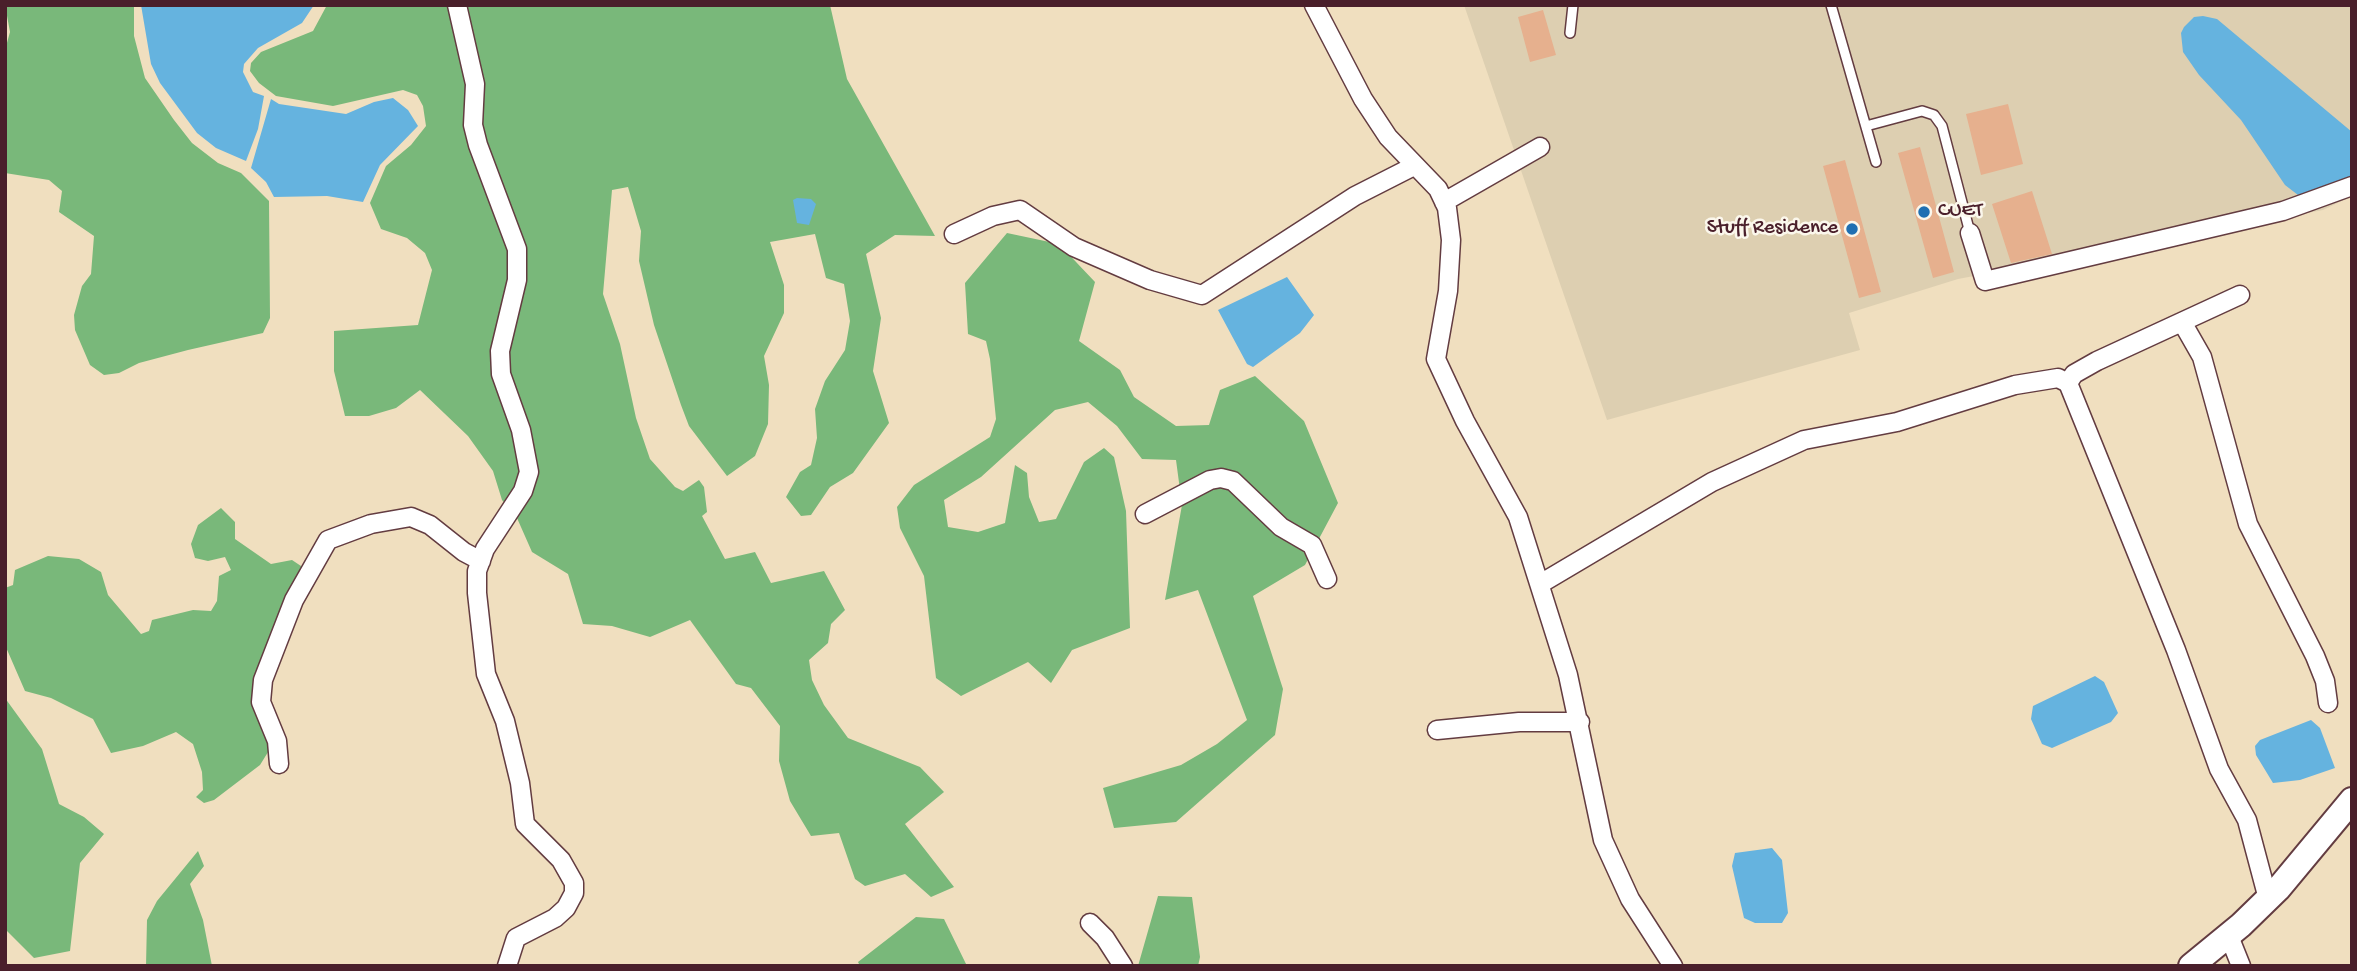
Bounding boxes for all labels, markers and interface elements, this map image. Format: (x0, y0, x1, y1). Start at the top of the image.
place label: CUET (1938, 199, 1983, 225)
marker: CUET (1916, 204, 1932, 220)
place label: Stuff Residence (1707, 216, 1838, 242)
marker: Stuff Residence (1844, 221, 1860, 237)

